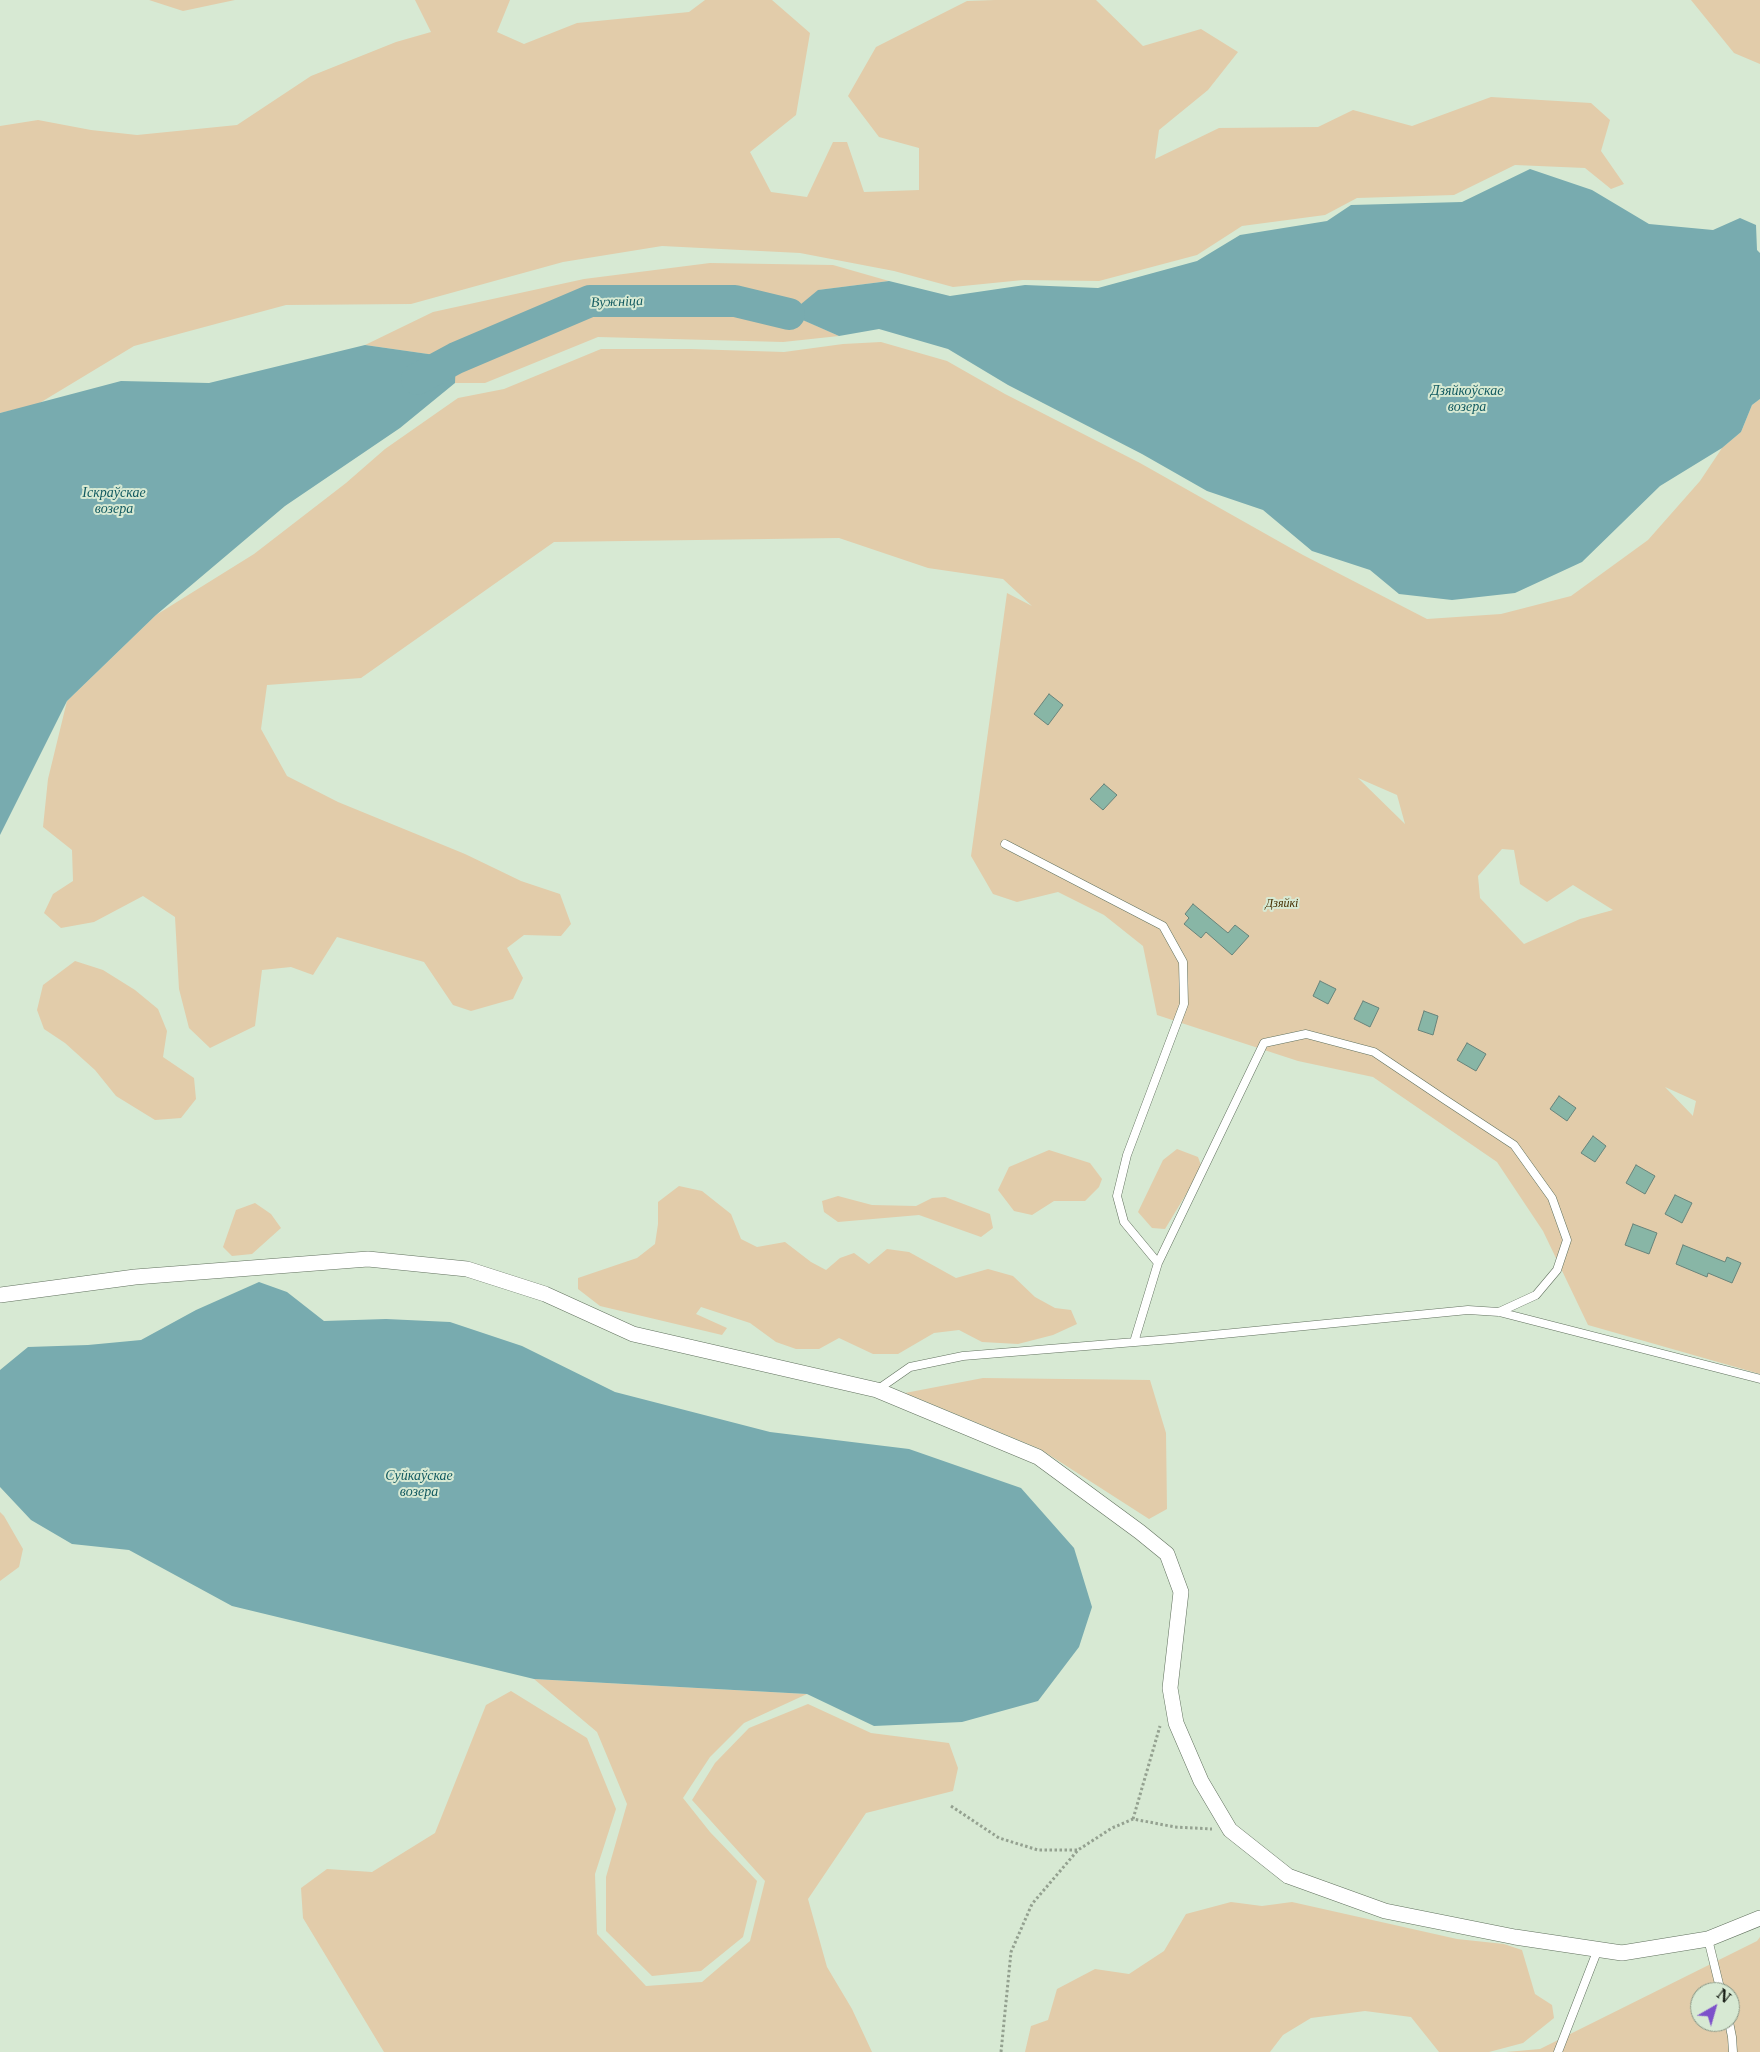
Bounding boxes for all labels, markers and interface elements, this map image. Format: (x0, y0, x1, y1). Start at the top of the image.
water label: Вужніца (591, 293, 643, 311)
water label: Дзяйкоўскае возера (1431, 383, 1503, 416)
water label: Іскраўскае возера (82, 485, 146, 518)
park label: Дзяйкі (1266, 897, 1298, 911)
water label: Суйкаўскае возера (385, 1468, 453, 1500)
north arrow (1690, 1982, 1740, 2032)
text: N (1713, 1985, 1734, 2007)

